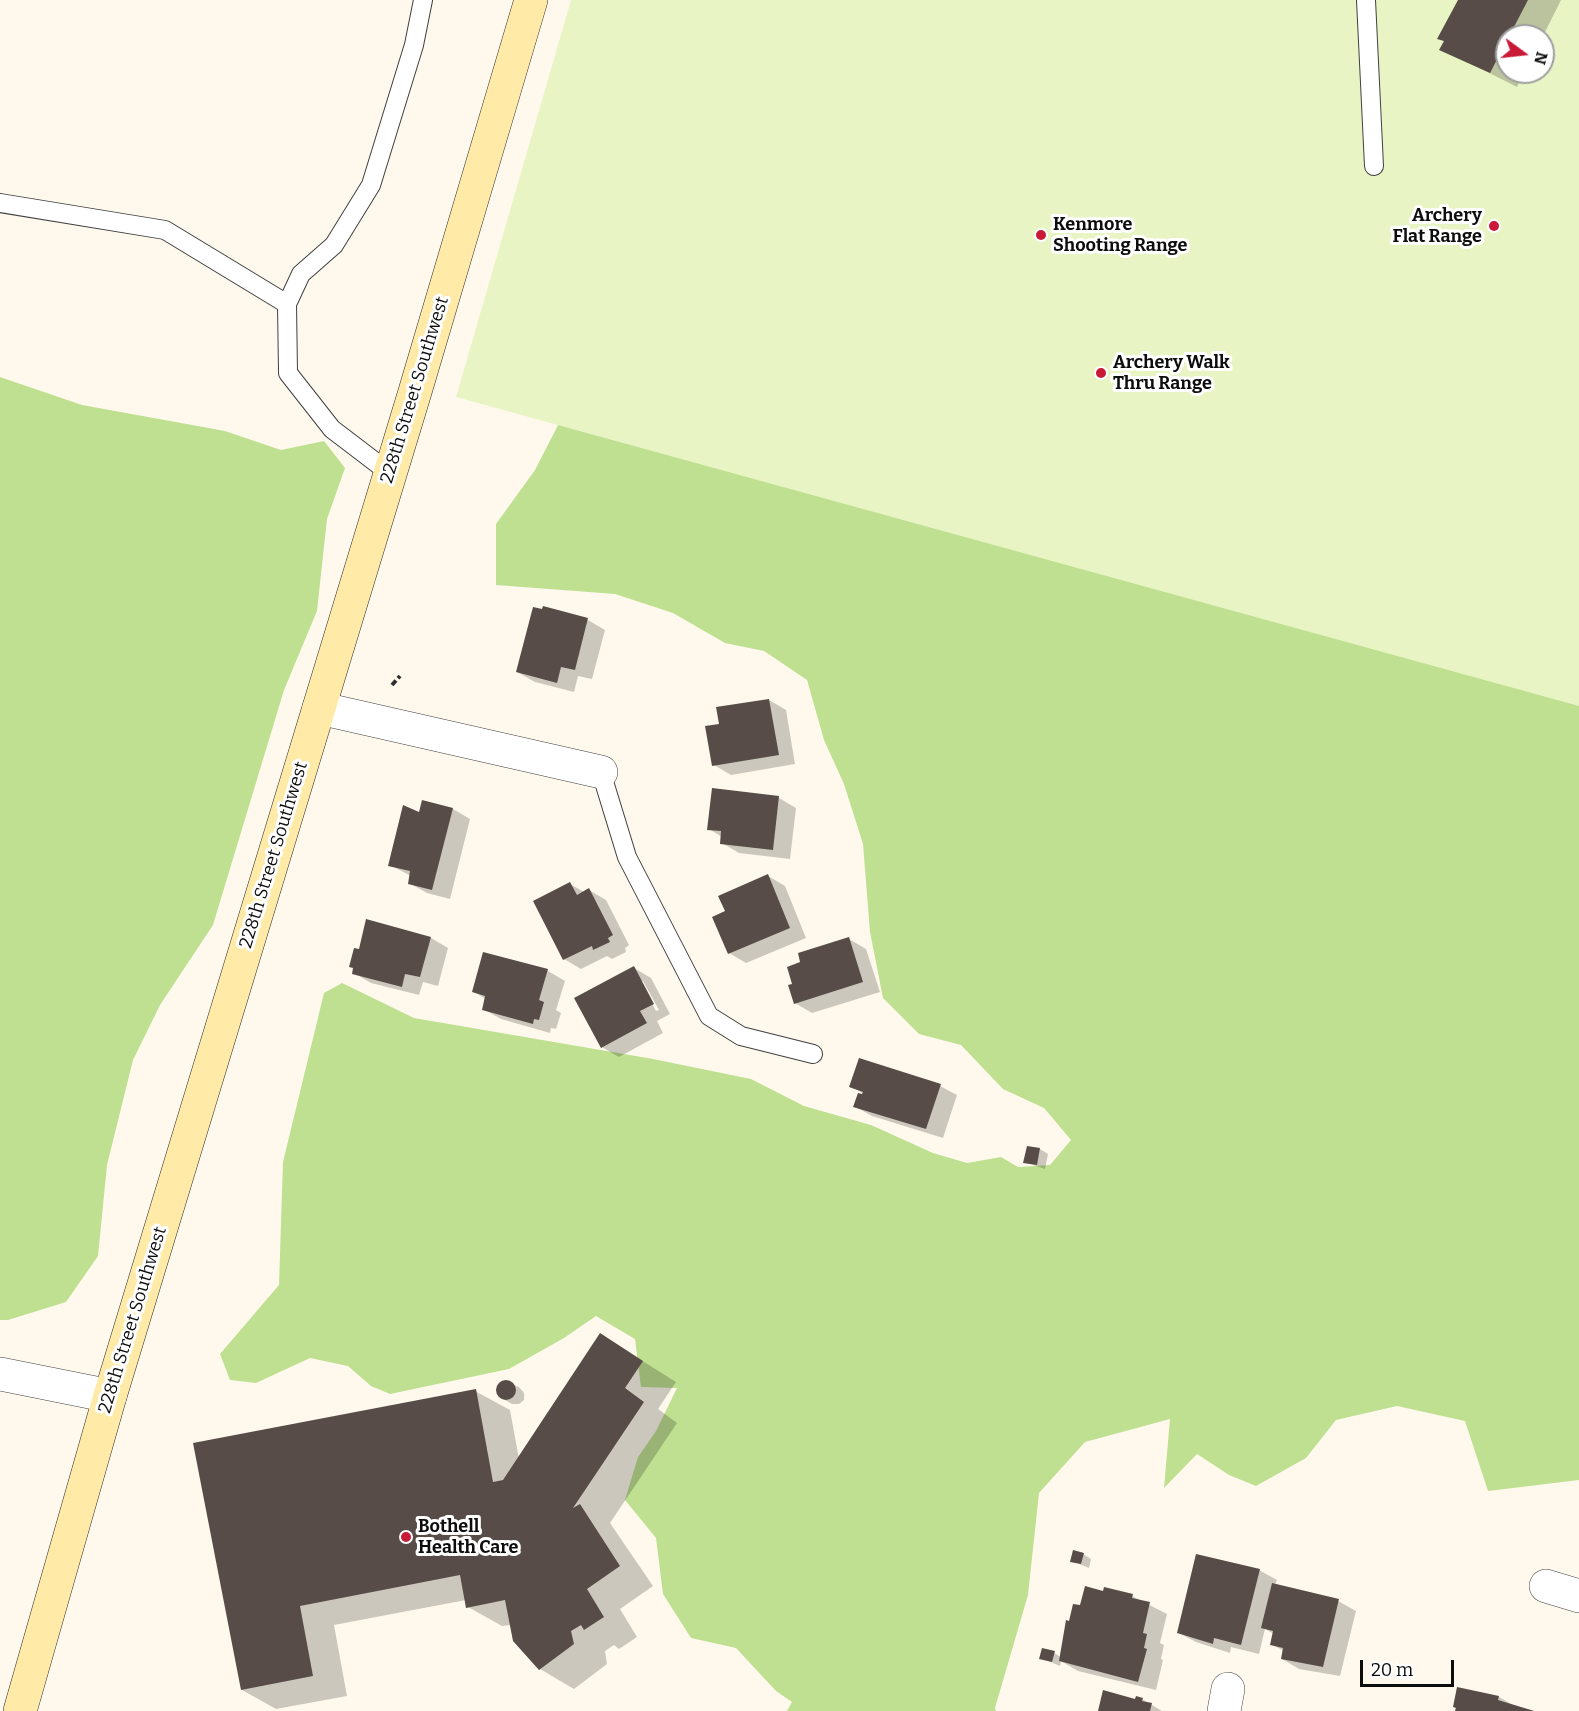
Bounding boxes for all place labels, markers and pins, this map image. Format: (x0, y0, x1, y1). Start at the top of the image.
place label: Archery Flat Range (1393, 205, 1482, 248)
place label: Kenmore Shooting Range (1053, 214, 1187, 256)
marker: Archery Flat Range (1487, 219, 1501, 233)
marker: Kenmore Shooting Range (1034, 228, 1048, 242)
place label: Archery Walk Thru Range (1113, 352, 1230, 394)
marker: Archery Walk Thru Range (1094, 366, 1108, 380)
place label: Bothell Health Care (418, 1516, 518, 1558)
marker: Bothell Health Care (399, 1530, 413, 1544)

